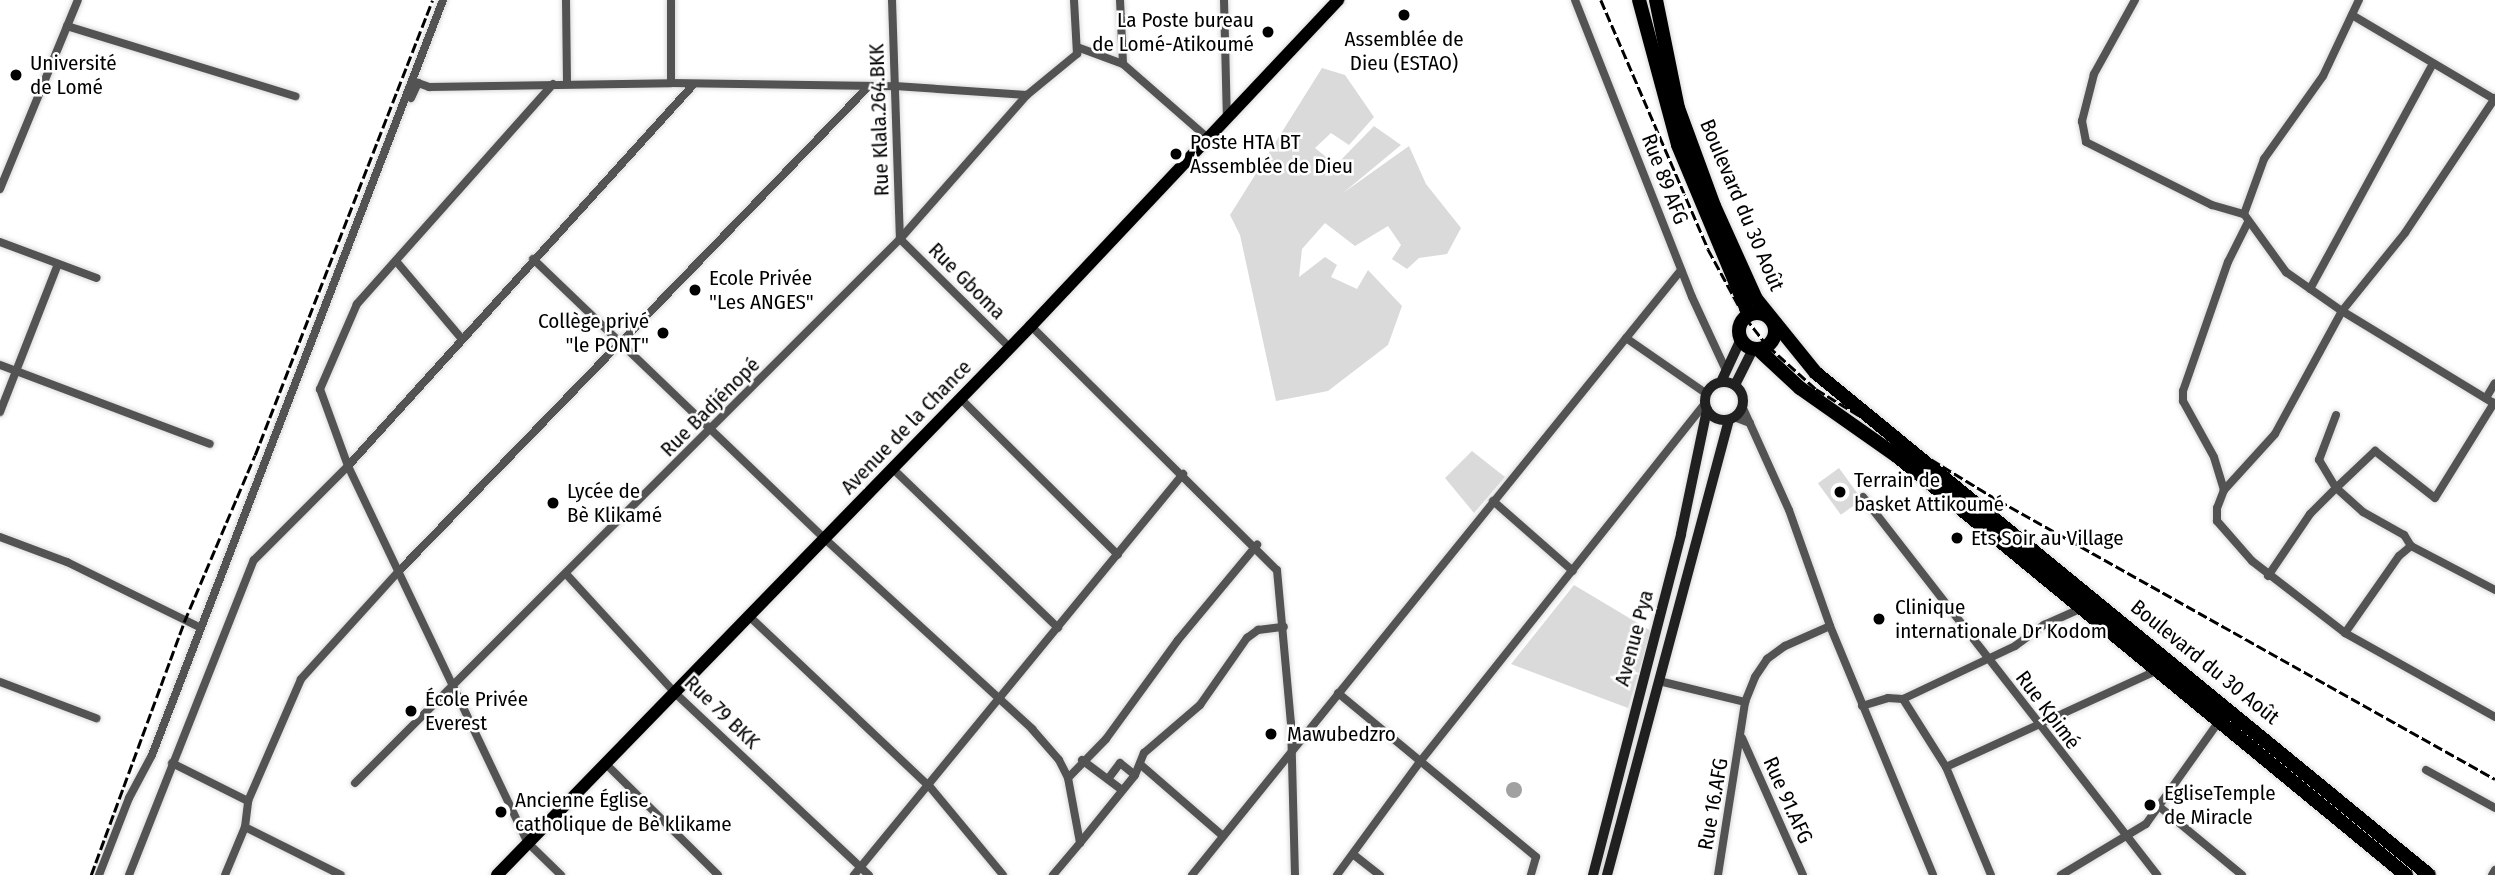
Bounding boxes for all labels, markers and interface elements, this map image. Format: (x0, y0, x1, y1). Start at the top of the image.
place label: La Poste bureau de Lomé-Atikoumé (1092, 7, 1254, 57)
marker: Assemblée de Dieu (ESTAO) (1396, 7, 1412, 23)
marker: La Poste bureau de Lomé-Atikoumé (1260, 24, 1276, 40)
place label: Assemblée de Dieu (ESTAO) (1344, 26, 1464, 76)
street label: Rue Klala.264.BKK (864, 43, 894, 197)
place label: Université de Lomé (30, 50, 117, 100)
marker: Université de Lomé (8, 67, 24, 83)
street label: Boulevard du 30 Août (1694, 115, 1790, 295)
place label: Poste HTA BT Assemblée de Dieu (1190, 129, 1353, 179)
street label: Rue 89 AFG (1636, 130, 1694, 228)
marker: Poste HTA BT Assemblée de Dieu (1168, 146, 1184, 162)
street label: Rue Gboma (923, 237, 1011, 325)
place label: Ecole Privée "Les ANGES" (709, 265, 814, 315)
marker: Ecole Privée "Les ANGES" (687, 282, 703, 298)
place label: Collège privé "le PONT" (538, 308, 649, 358)
marker: Collège privé "le PONT" (655, 325, 671, 341)
street label: Rue Badjénopé (655, 352, 765, 462)
street label: Avenue de la Chance (835, 355, 977, 499)
place label: Terrain de basket Attikoumé (1854, 467, 2004, 517)
place label: Lycée de Bè Klikamé (567, 478, 662, 528)
marker: Terrain de basket Attikoumé (1832, 484, 1848, 500)
marker: Lycée de Bè Klikamé (545, 495, 561, 511)
place label: Ets Soir au Village (1971, 525, 2124, 551)
marker: Ets Soir au Village (1949, 530, 1965, 546)
street label: Avenue Pya (1609, 587, 1659, 689)
place label: Clinique internationale Dr Kodom (1895, 594, 2107, 644)
street label: Boulevard du 30 Août (2126, 594, 2284, 730)
marker: Clinique internationale Dr Kodom (1869, 609, 1889, 629)
street label: Rue Kpimé (2010, 666, 2086, 754)
street label: Rue 79 BKK (679, 670, 765, 754)
place label: École Privée Everest (425, 686, 528, 736)
marker: École Privée Everest (403, 703, 419, 719)
place label: Mawubedzro (1287, 721, 1396, 747)
marker: Mawubedzro (1261, 724, 1281, 744)
street label: Rue 91.AFG (1758, 753, 1818, 847)
street label: Rue 16.AFG (1693, 756, 1733, 852)
place label: EgliseTemple de Miracle (2164, 780, 2276, 830)
place label: Ancienne Église catholique de Bè klikame (515, 787, 732, 837)
marker: EgliseTemple de Miracle (2142, 797, 2158, 813)
marker: Ancienne Église catholique de Bè klikame (493, 804, 509, 820)

